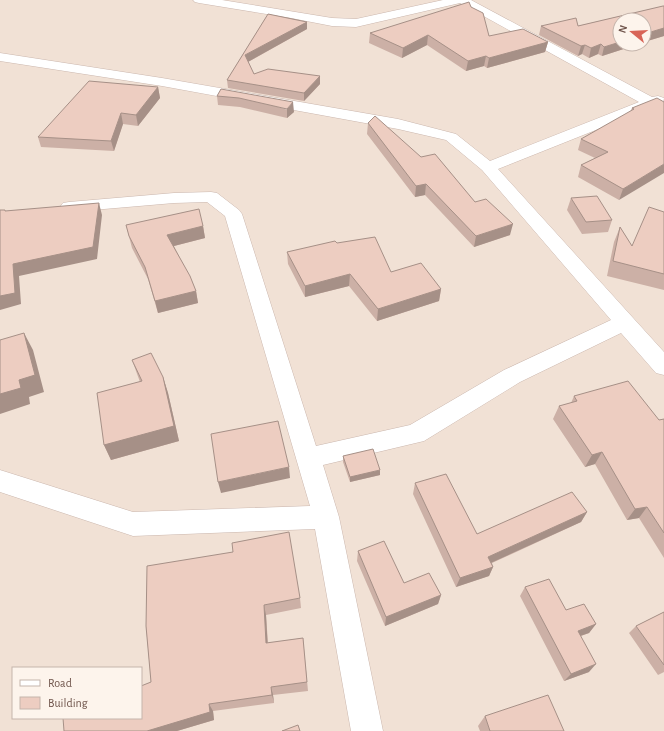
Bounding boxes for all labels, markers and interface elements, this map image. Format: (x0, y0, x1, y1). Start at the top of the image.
north arrow (612, 12, 652, 52)
text: N (617, 24, 629, 34)
legend (12, 667, 142, 719)
text: Road (48, 677, 72, 689)
text: Building (48, 697, 88, 709)

